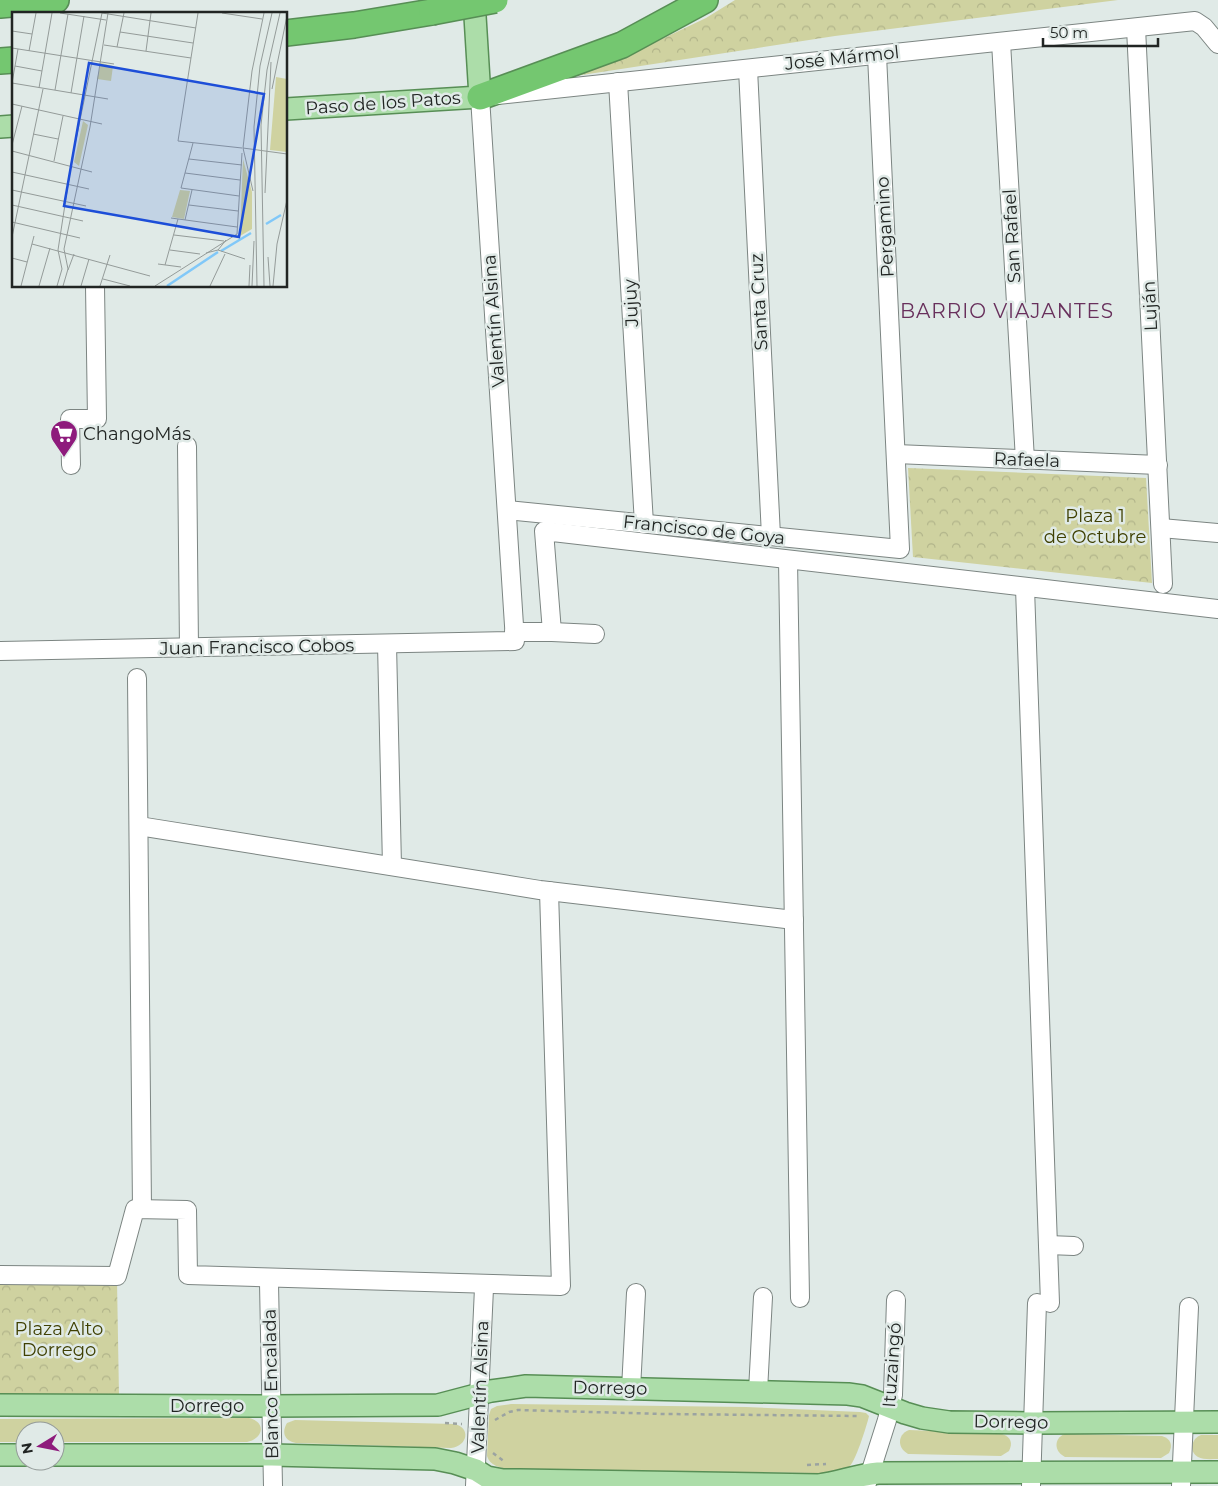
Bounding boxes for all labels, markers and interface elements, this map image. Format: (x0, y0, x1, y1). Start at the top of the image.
inset map (12, 12, 288, 288)
scale bar (1043, 15, 1158, 47)
text: 50 m (1050, 23, 1088, 42)
street label: José Mármol (783, 41, 900, 75)
street label: Paso de los Patos (305, 87, 462, 119)
street label: Pergamino (871, 176, 899, 278)
street label: San Rafael (999, 188, 1025, 284)
street label: Santa Cruz (745, 253, 773, 351)
street label: Valentín Alsina (478, 254, 510, 388)
street label: Jujuy (619, 278, 643, 328)
street label: Luján (1138, 280, 1162, 332)
district label: BARRIO VIAJANTES (900, 299, 1114, 323)
supermarket icon: ChangoMás (49, 419, 79, 458)
place label: ChangoMás (83, 423, 191, 445)
street label: Rafaela (993, 448, 1061, 472)
park label: Plaza 1 de Octubre (1044, 505, 1146, 548)
street label: Francisco de Goya (622, 511, 786, 549)
street label: Juan Francisco Cobos (159, 634, 355, 660)
street label: Blanco Encalada (259, 1309, 283, 1459)
park label: Plaza Alto Dorrego (15, 1318, 103, 1361)
street label: Valentín Alsina (467, 1320, 493, 1454)
street label: Ituzaingó (878, 1322, 906, 1408)
street label: Dorrego (572, 1376, 648, 1400)
street label: Dorrego (170, 1395, 244, 1417)
street label: Dorrego (973, 1410, 1049, 1434)
north arrow (15, 1421, 65, 1471)
text: N (17, 1441, 37, 1455)

